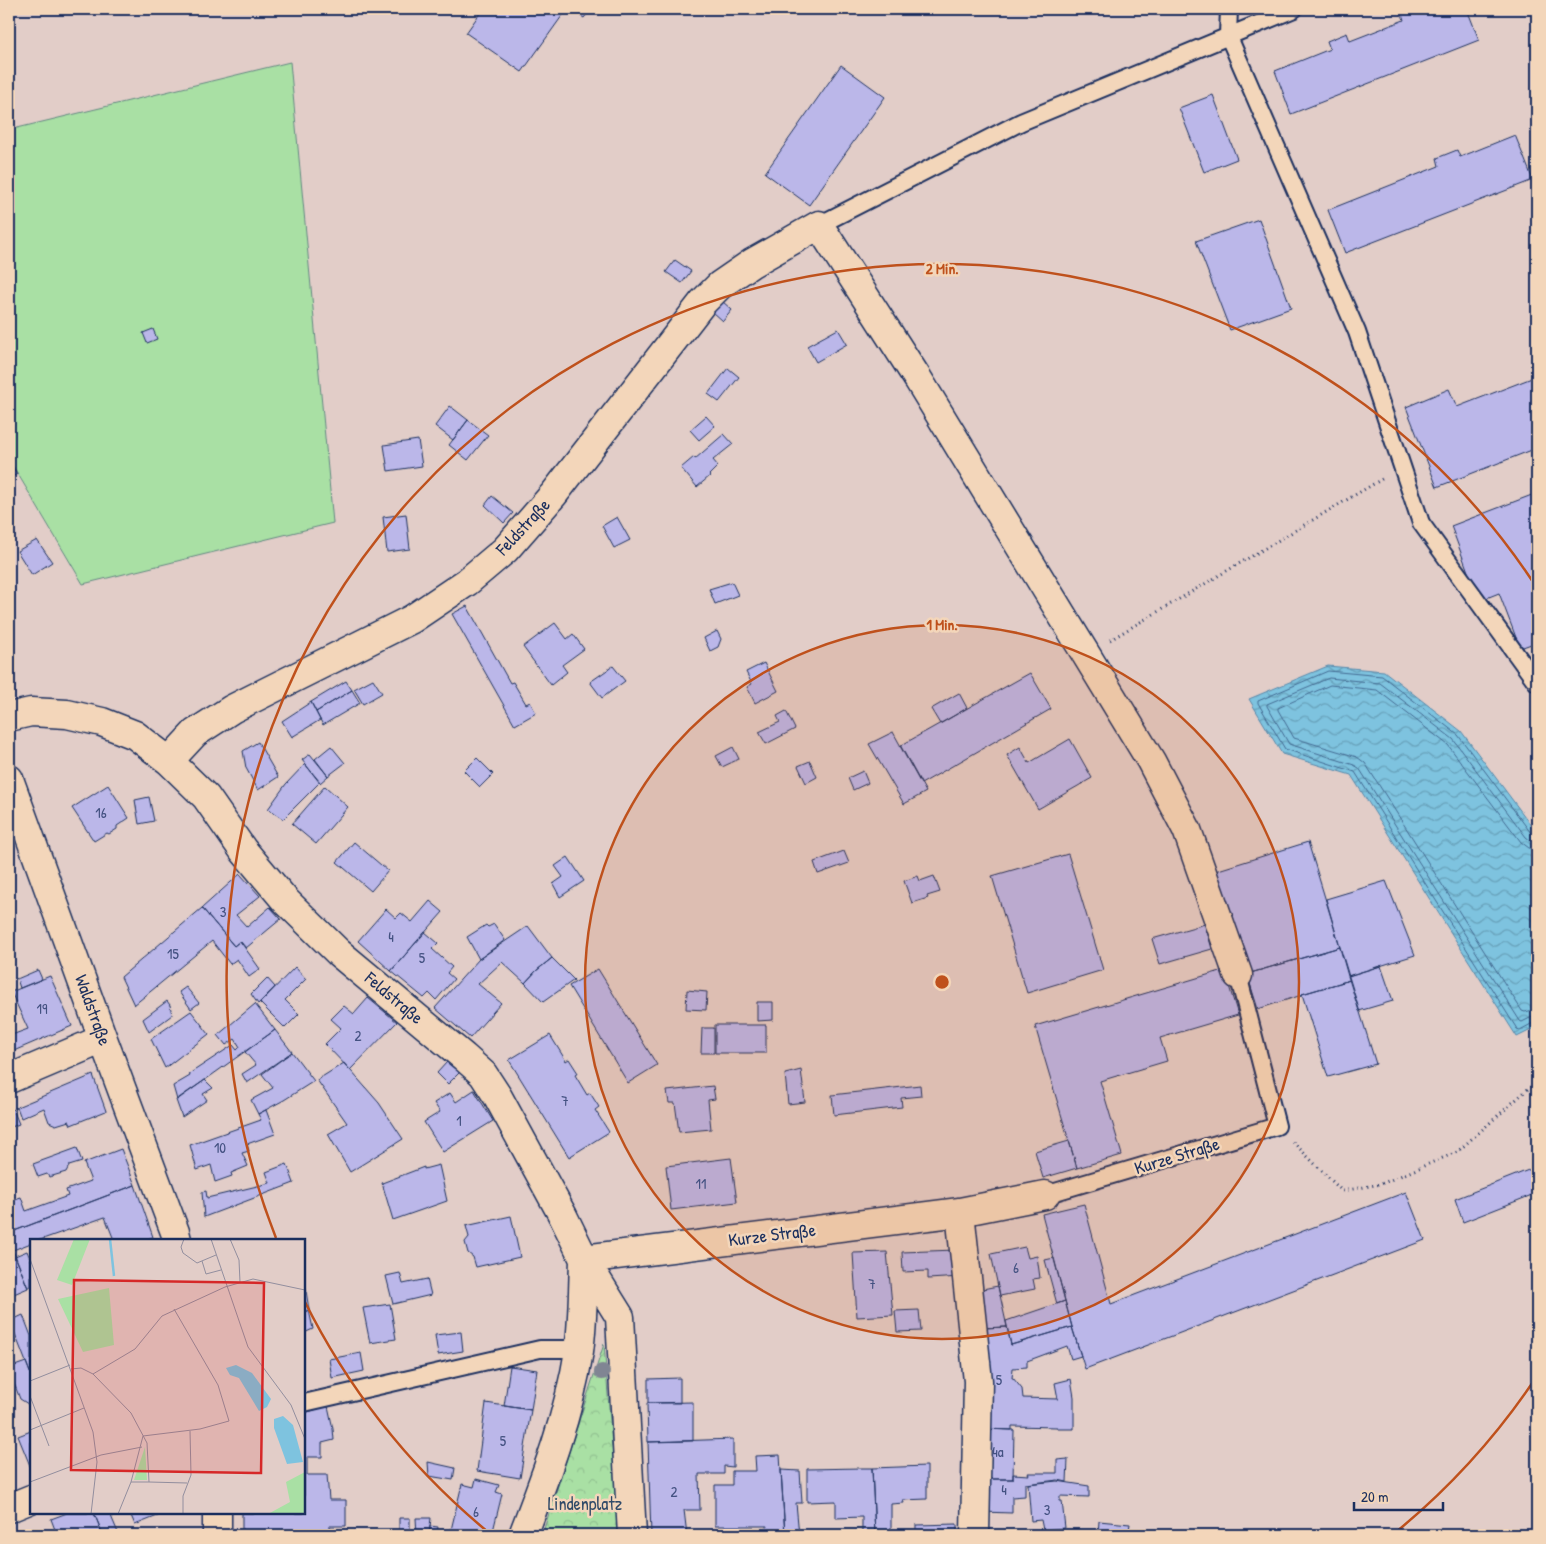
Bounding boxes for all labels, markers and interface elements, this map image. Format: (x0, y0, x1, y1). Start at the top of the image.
text: 2 Min. (926, 258, 958, 279)
street label: Feldstraße (489, 493, 555, 561)
text: 1 Min. (926, 614, 958, 635)
house number: 16 (95, 802, 107, 823)
house number: 3 (220, 901, 227, 922)
house number: 4 (388, 926, 394, 947)
house number: 15 (167, 943, 180, 964)
house number: 5 (419, 947, 426, 968)
street label: Feldstraße (359, 965, 429, 1030)
street label: Waldstraße (69, 971, 118, 1049)
centre of rings (933, 973, 951, 991)
house number: 19 (37, 998, 48, 1019)
house number: 2 (354, 1025, 362, 1046)
house number: 7 (561, 1090, 569, 1111)
house number: 1 (456, 1110, 462, 1131)
street label: Kurze Straße (1131, 1131, 1222, 1180)
house number: 10 (214, 1137, 226, 1158)
house number: 11 (696, 1173, 706, 1194)
street label: Kurze Straße (727, 1217, 817, 1252)
inset map (30, 1239, 305, 1514)
house number: 6 (1013, 1257, 1019, 1278)
house number: 7 (868, 1273, 876, 1294)
house number: 5 (996, 1369, 1003, 1390)
house number: 5 (500, 1430, 507, 1451)
house number: 4a (992, 1441, 1004, 1462)
house number: 4 (1001, 1479, 1007, 1500)
scale bar (1354, 1479, 1442, 1511)
house number: 2 (670, 1481, 678, 1502)
text: 20 m (1361, 1486, 1388, 1507)
park label: Lindenplatz (548, 1491, 623, 1516)
house number: 3 (1044, 1499, 1051, 1520)
house number: 6 (473, 1501, 479, 1522)

